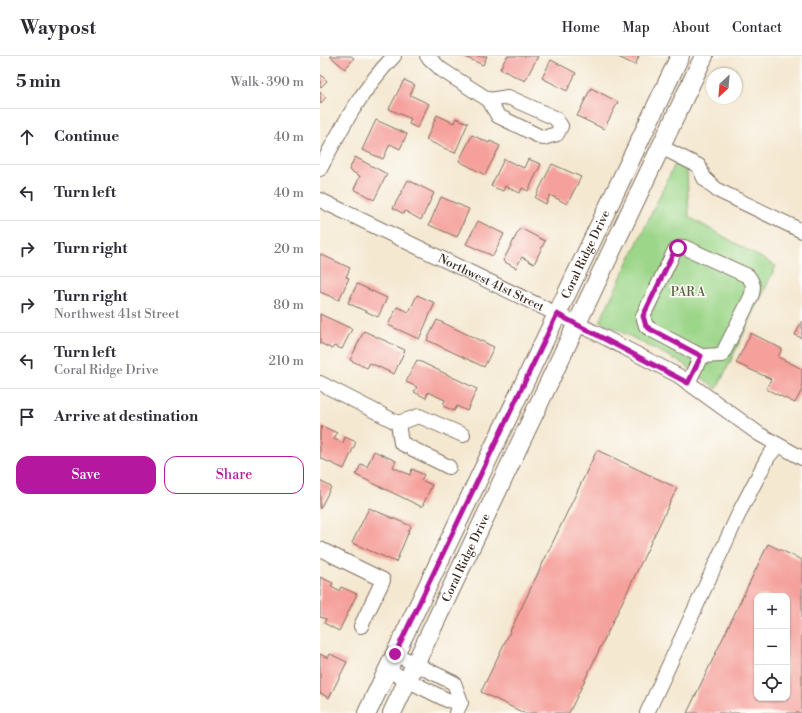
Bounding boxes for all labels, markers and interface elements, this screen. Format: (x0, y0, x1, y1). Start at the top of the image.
text: Waypost (20, 16, 96, 40)
text: Home (562, 19, 600, 37)
text: Map (622, 19, 650, 37)
text: About (672, 19, 710, 37)
text: Contact (732, 19, 782, 37)
north arrow (706, 68, 742, 104)
text: 5 min (16, 71, 61, 93)
text: Walk · 390 m (231, 74, 304, 90)
icon: ahead (16, 126, 38, 148)
text: Continue (54, 127, 119, 146)
text: 40 m (274, 129, 304, 145)
icon: left (16, 182, 38, 204)
text: Turn left (54, 183, 116, 202)
text: 40 m (274, 185, 304, 201)
street label: Coral Ridge Drive (558, 208, 613, 301)
icon: right (16, 238, 38, 260)
text: Turn right (54, 239, 128, 258)
route start (669, 239, 687, 257)
text: 20 m (274, 241, 304, 257)
street label: Northwest 41st Street (436, 251, 547, 315)
park label: PAR A (671, 285, 706, 300)
text: Turn right (54, 287, 128, 306)
icon: right (16, 294, 38, 316)
text: 80 m (273, 297, 304, 313)
text: Northwest 41st Street (54, 306, 180, 322)
text: Turn left (54, 343, 116, 362)
icon: left (16, 350, 38, 372)
text: 210 m (269, 353, 304, 369)
text: Coral Ridge Drive (54, 362, 158, 378)
icon: arrive (16, 406, 38, 428)
text: Arrive at destination (54, 407, 198, 426)
button: Save (16, 456, 156, 494)
button: Share (164, 456, 304, 494)
street label: Coral Ridge Drive (438, 511, 493, 604)
map controls (754, 593, 790, 701)
button: + (754, 593, 790, 629)
button: − (754, 629, 790, 665)
route end (386, 645, 404, 663)
button: locate (754, 665, 790, 701)

